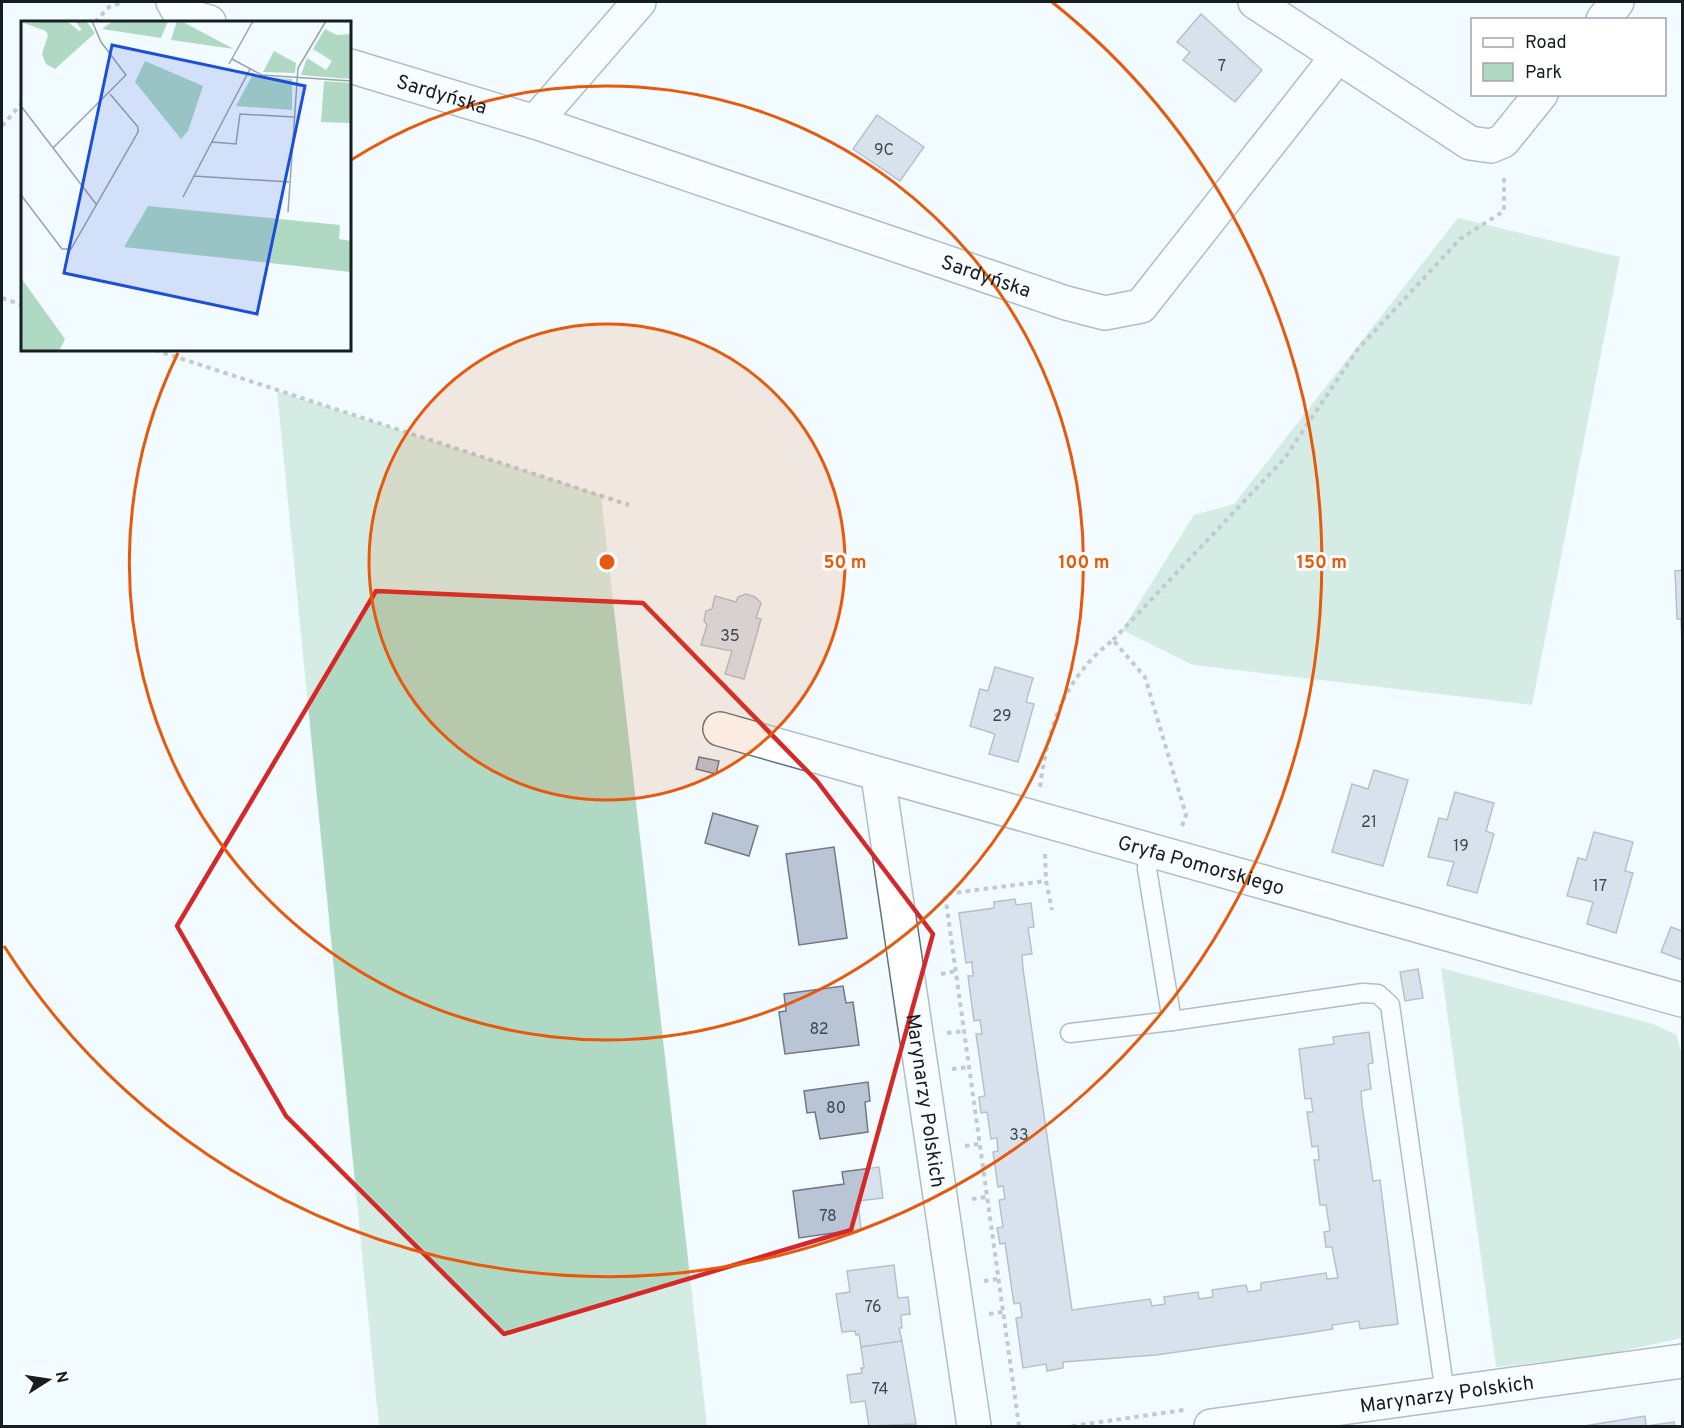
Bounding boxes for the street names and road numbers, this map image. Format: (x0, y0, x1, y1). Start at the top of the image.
street label: Sardyńska (393, 70, 490, 122)
street label: Sardyńska (937, 250, 1034, 305)
street label: Gryfa Pomorskiego (1114, 831, 1287, 902)
street label: Marynarzy Polskich (898, 1012, 950, 1189)
street label: Marynarzy Polskich (1358, 1371, 1536, 1420)

